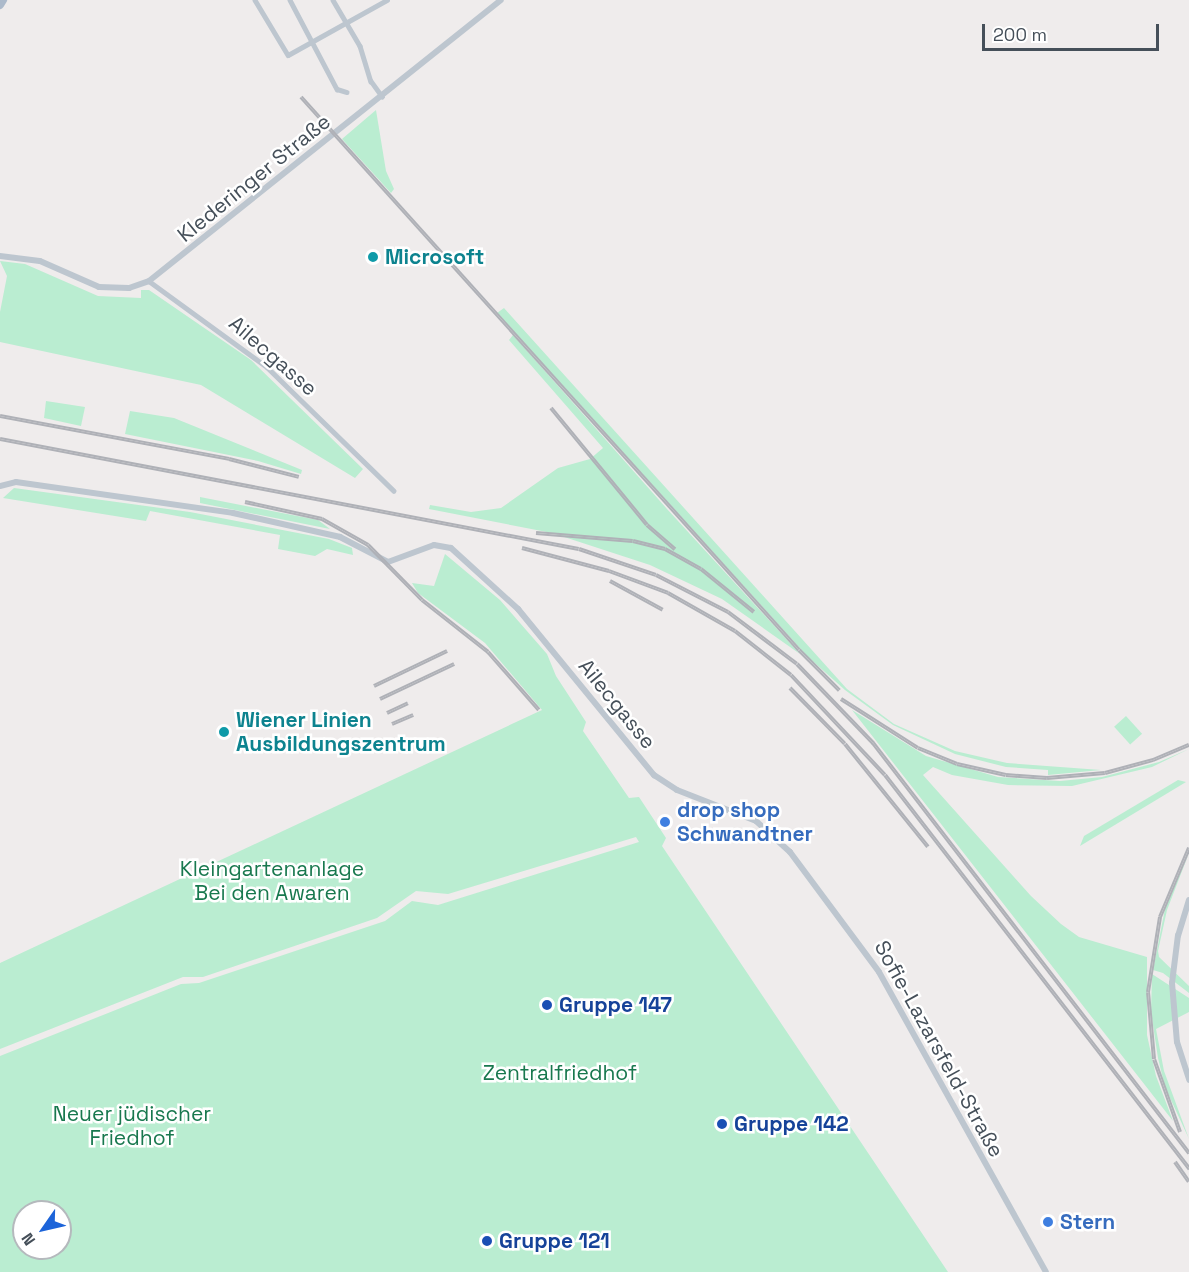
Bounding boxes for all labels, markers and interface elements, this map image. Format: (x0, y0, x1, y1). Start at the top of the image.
scale bar (985, 12, 1162, 50)
text: 200 m (993, 23, 1047, 46)
street label: Klederinger Straße (173, 109, 335, 247)
place label: Microsoft (385, 244, 484, 270)
marker: Microsoft (366, 250, 380, 264)
street label: Ailecgasse (224, 311, 322, 401)
street label: Ailecgasse (573, 654, 661, 754)
place label: Wiener Linien Ausbildungszentrum (236, 707, 446, 757)
marker: Wiener Linien Ausbildungszentrum (217, 725, 231, 739)
place label: drop shop Schwandtner (677, 797, 813, 847)
marker: drop shop Schwandtner (658, 815, 672, 829)
park label: Kleingartenanlage Bei den Awaren (180, 856, 364, 906)
street label: Sofie-Lazarsfeld-Straße (869, 936, 1009, 1162)
place label: Gruppe 147 (559, 992, 672, 1018)
marker: Gruppe 147 (540, 998, 554, 1012)
park label: Zentralfriedhof (483, 1060, 637, 1086)
park label: Neuer jüdischer Friedhof (53, 1101, 211, 1151)
place label: Gruppe 142 (734, 1111, 849, 1137)
marker: Gruppe 142 (715, 1117, 729, 1131)
north arrow (12, 1200, 72, 1260)
place label: Stern (1060, 1209, 1115, 1235)
marker: Stern (1041, 1215, 1055, 1229)
place label: Gruppe 121 (499, 1228, 610, 1254)
text: N (17, 1229, 40, 1250)
marker: Gruppe 121 (480, 1234, 494, 1248)

